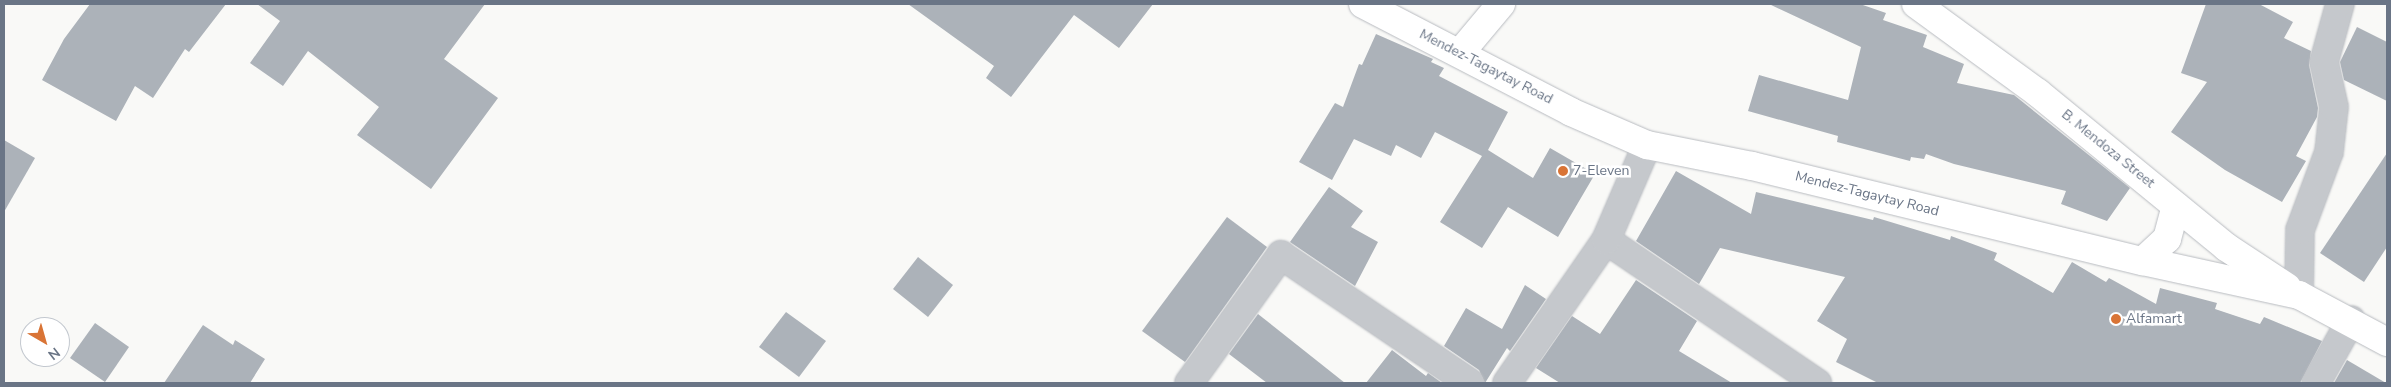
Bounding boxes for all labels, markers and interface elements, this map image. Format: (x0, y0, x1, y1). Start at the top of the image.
street label: Mendez-Tagaytay Road (1416, 26, 1556, 108)
street label: B. Mendoza Street (2058, 106, 2158, 192)
place label: 7-Eleven (1573, 163, 1629, 179)
marker: 7-Eleven (1557, 165, 1569, 177)
street label: Mendez-Tagaytay Road (1793, 168, 1941, 220)
place label: Alfamart (2126, 311, 2182, 327)
marker: Alfamart (2110, 313, 2122, 325)
north arrow (20, 317, 70, 367)
text: N (44, 343, 64, 364)

